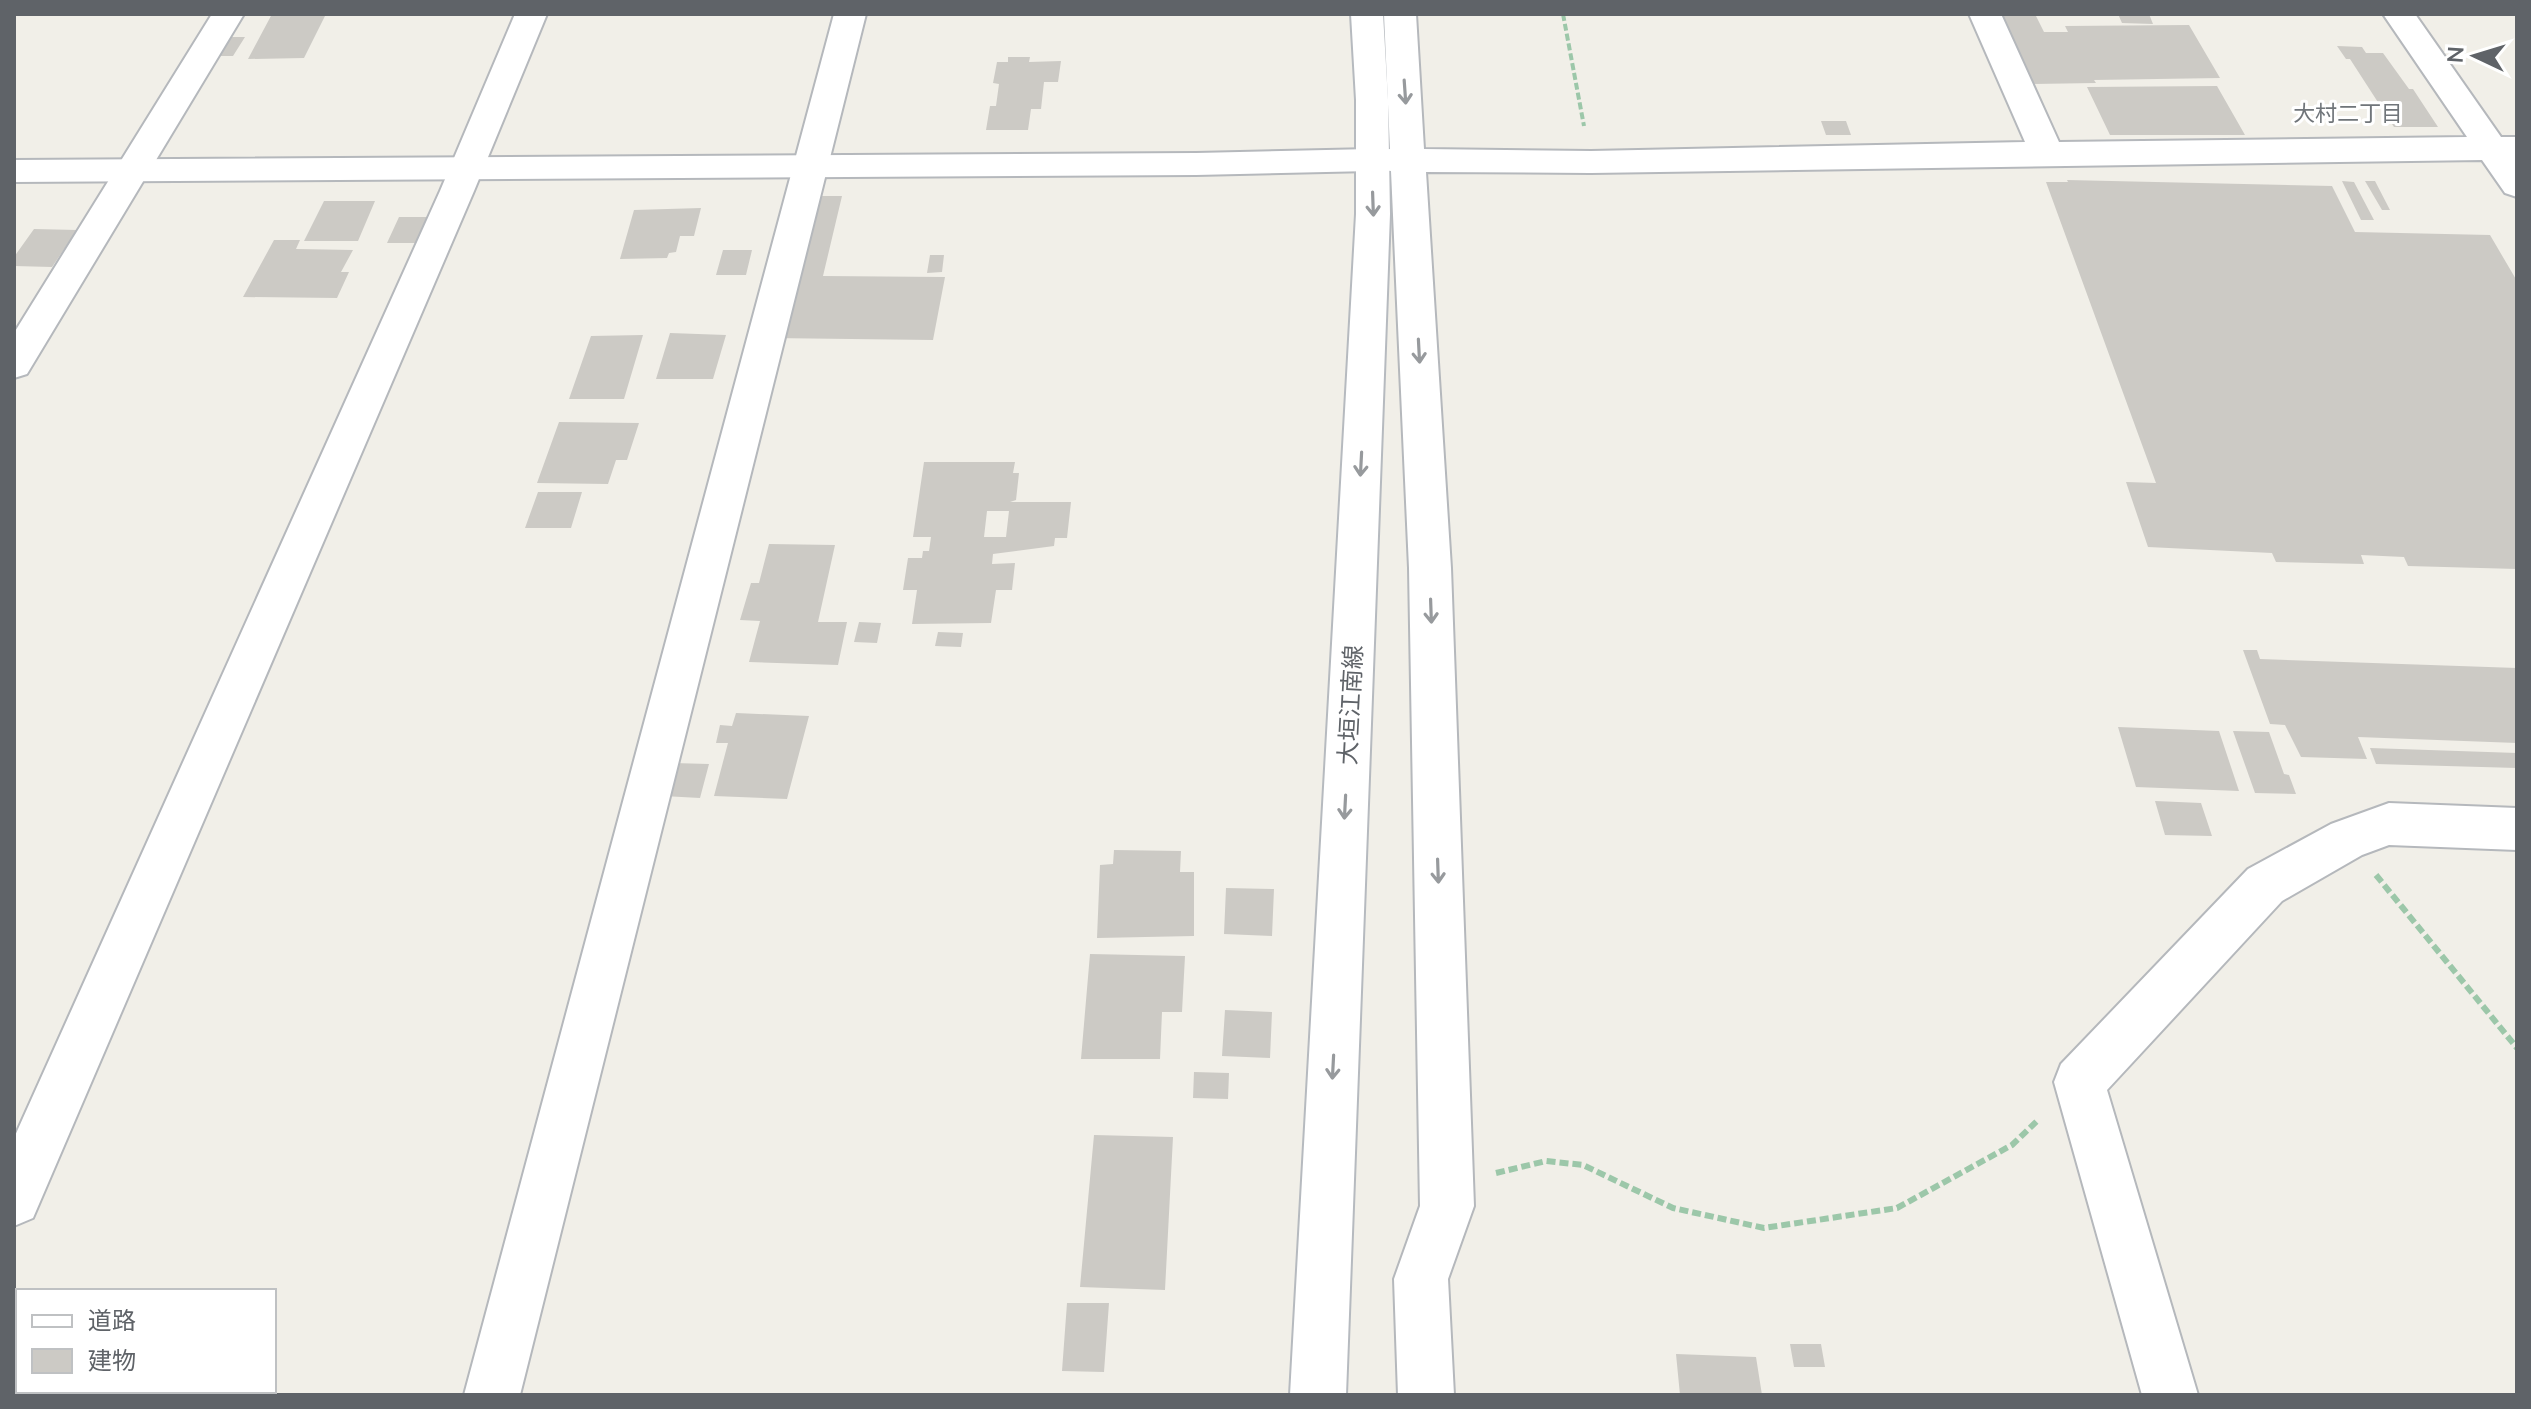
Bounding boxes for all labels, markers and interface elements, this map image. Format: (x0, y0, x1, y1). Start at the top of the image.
north arrow (2435, 16, 2515, 96)
text: N (2441, 45, 2470, 64)
one-way arrow (1398, 78, 1413, 105)
district label: 大村二丁目 (2293, 99, 2403, 127)
one-way arrow (1365, 190, 1380, 217)
one-way arrow (1412, 337, 1427, 364)
one-way arrow (1354, 450, 1369, 477)
one-way arrow (1424, 597, 1439, 624)
street label: 大垣江南線 (1332, 644, 1368, 766)
one-way arrow (1338, 793, 1353, 820)
one-way arrow (1431, 857, 1446, 884)
one-way arrow (1326, 1053, 1341, 1080)
legend (16, 1289, 276, 1393)
text: 道路 (88, 1305, 136, 1335)
text: 建物 (88, 1345, 136, 1375)

